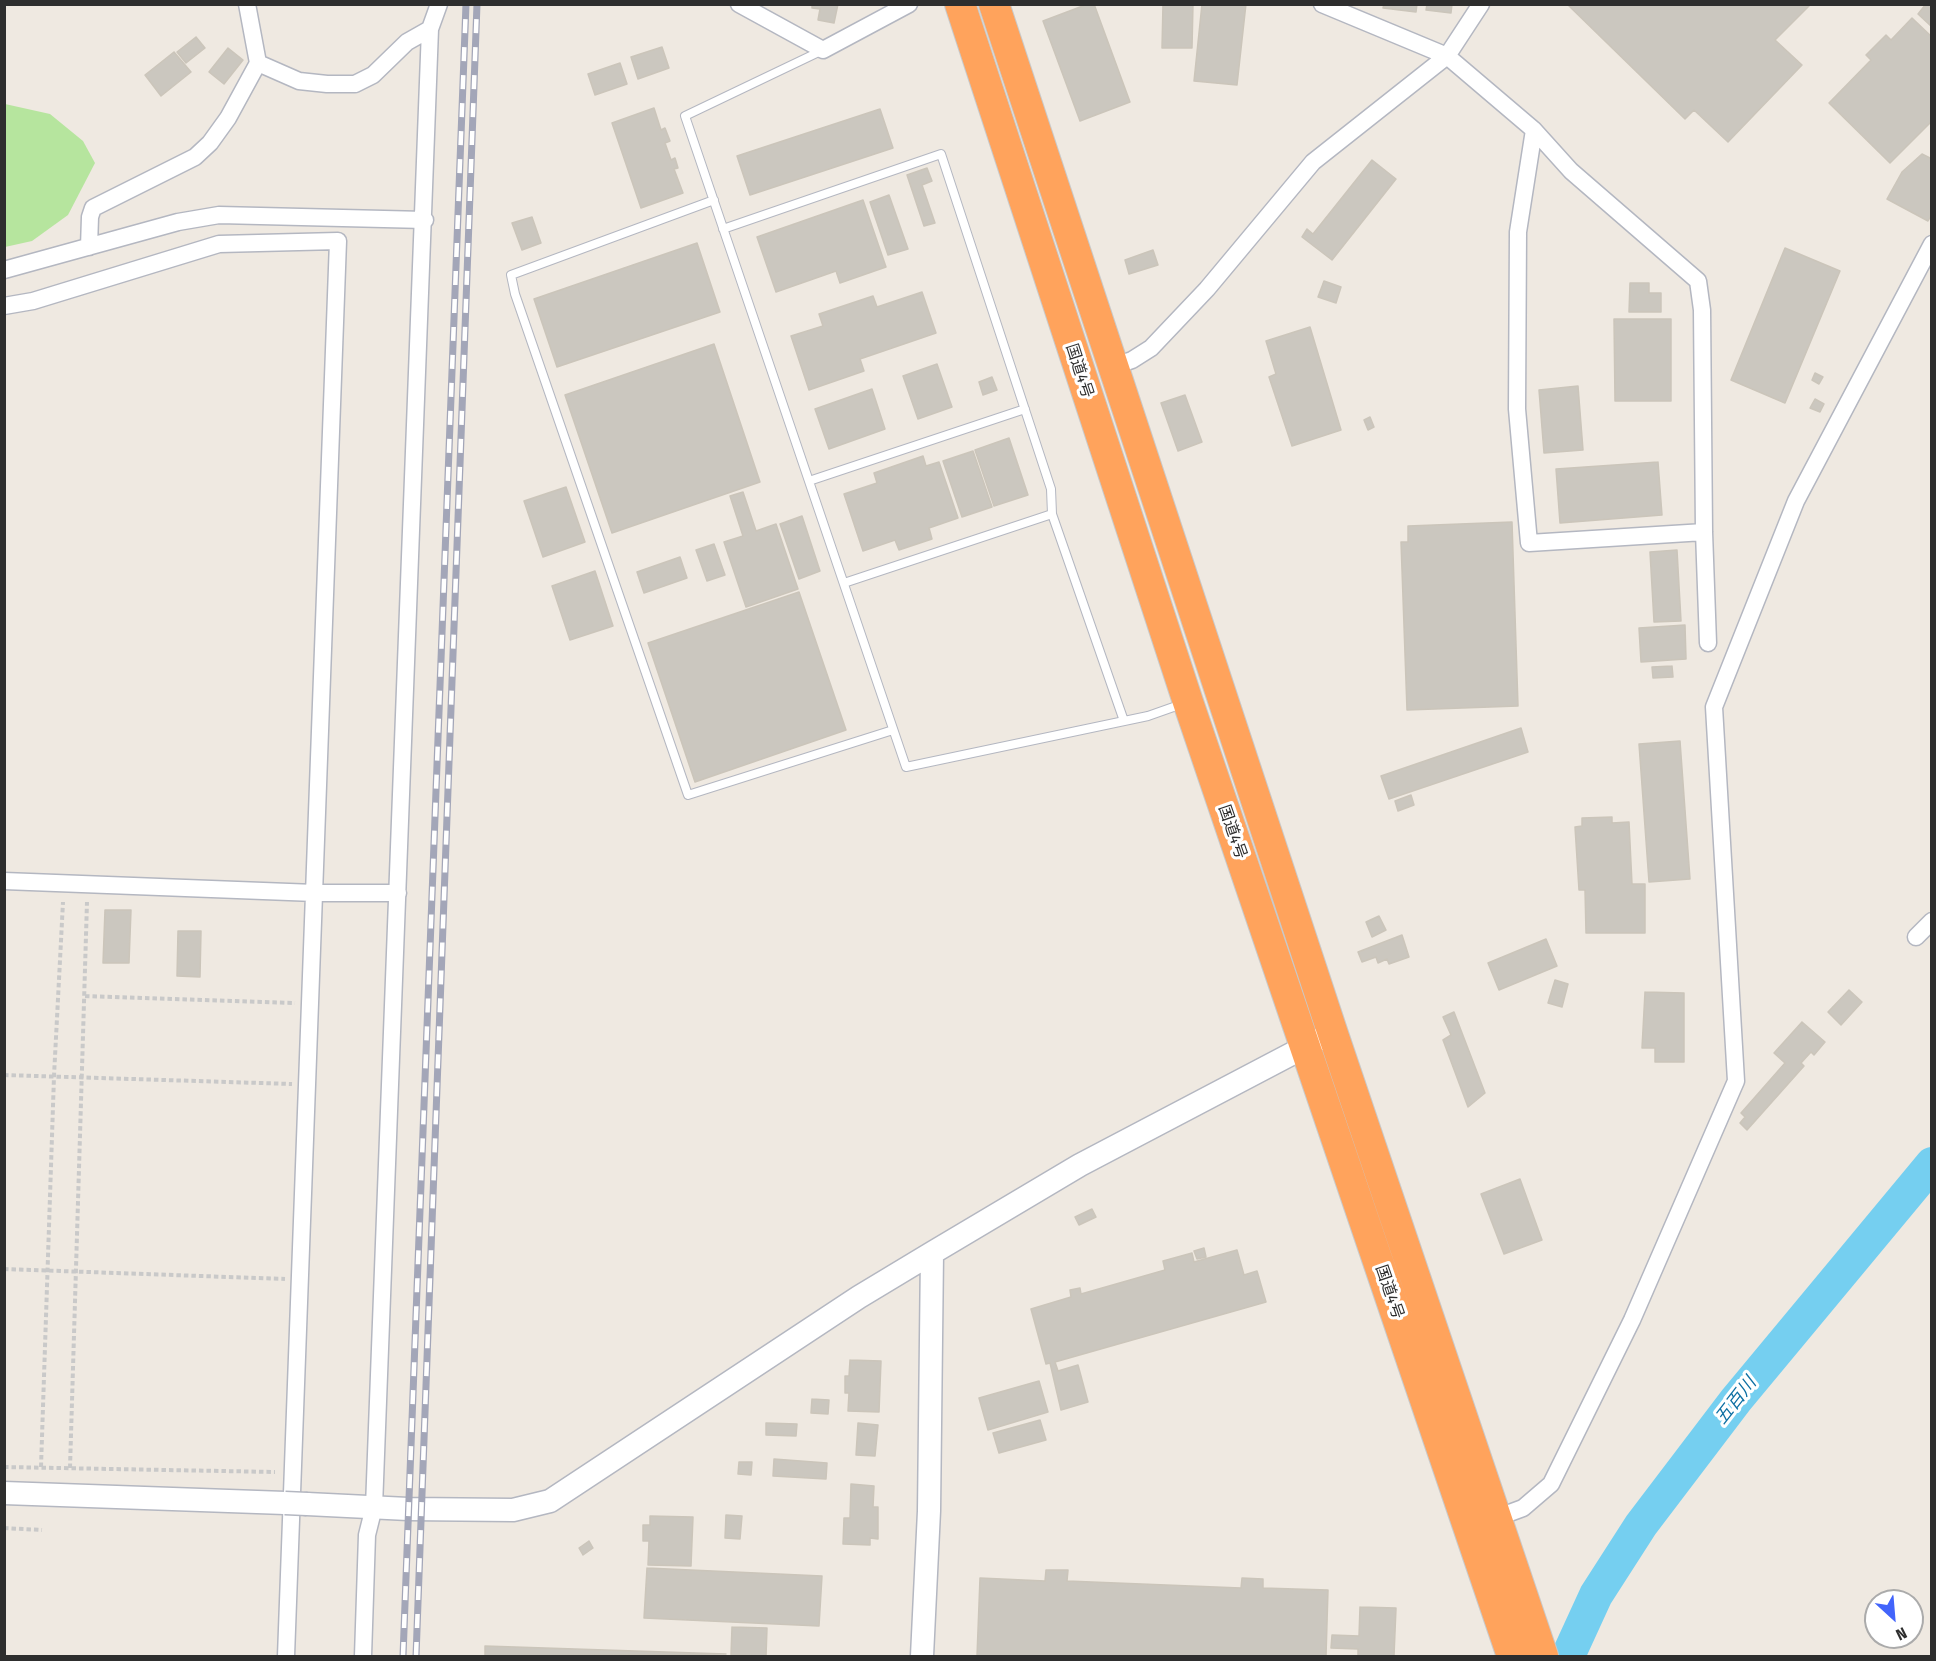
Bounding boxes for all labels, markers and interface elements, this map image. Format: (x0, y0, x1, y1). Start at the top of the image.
street label: 国道4号 (1061, 342, 1097, 400)
street label: 国道4号 (1214, 803, 1250, 861)
street label: 国道4号 (1371, 1263, 1407, 1321)
water label: 五百川 (1711, 1373, 1761, 1429)
north arrow (1864, 1589, 1924, 1649)
text: N (1893, 1623, 1910, 1644)

